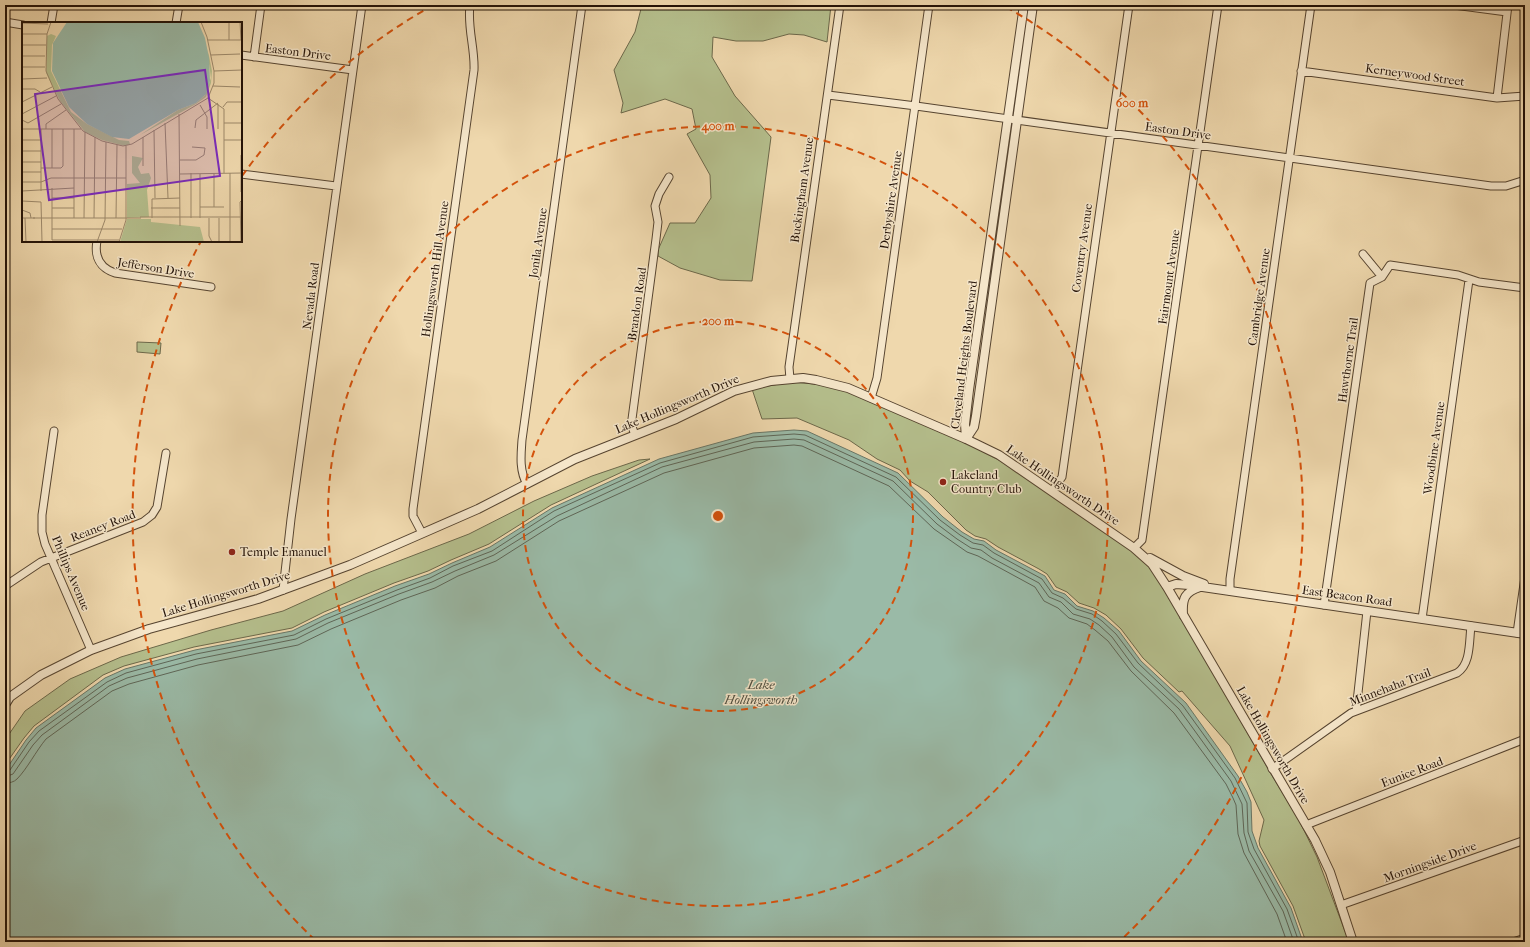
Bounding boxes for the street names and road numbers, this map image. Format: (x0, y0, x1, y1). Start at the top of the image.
street label: Easton Drive (264, 41, 332, 63)
street label: Kerneywood Street (1364, 61, 1466, 89)
street label: Easton Drive (1144, 119, 1212, 143)
street label: Buckingham Avenue (788, 136, 816, 244)
street label: Derbyshire Avenue (877, 150, 905, 250)
street label: Hollingsworth Hill Avenue (418, 200, 452, 338)
street label: Coventry Avenue (1069, 203, 1095, 293)
street label: Jonila Avenue (526, 207, 550, 280)
street label: Fairmount Avenue (1155, 229, 1183, 325)
street label: Cambridge Avenue (1245, 247, 1273, 347)
street label: Jefferson Drive (116, 255, 195, 281)
street label: Nevada Road (300, 261, 322, 330)
street label: Brandon Road (625, 266, 649, 342)
street label: Cleveland Heights Boulevard (948, 280, 980, 430)
street label: Hawthorne Trail (1335, 316, 1361, 404)
street label: Lake Hollingsworth Drive (613, 371, 741, 437)
street label: Woodbine Avenue (1420, 401, 1447, 496)
street label: Lake Hollingsworth Drive (1004, 442, 1122, 528)
street label: Reaney Road (69, 507, 138, 545)
street label: Phillips Avenue (49, 533, 93, 613)
street label: Lake Hollingsworth Drive (160, 568, 292, 620)
street label: East Beacon Road (1301, 583, 1393, 609)
street label: Minnehaha Trail (1347, 665, 1433, 709)
street label: Lake Hollingsworth Drive (1234, 684, 1312, 806)
street label: Eunice Road (1379, 754, 1445, 790)
street label: Morningside Drive (1382, 839, 1479, 885)

